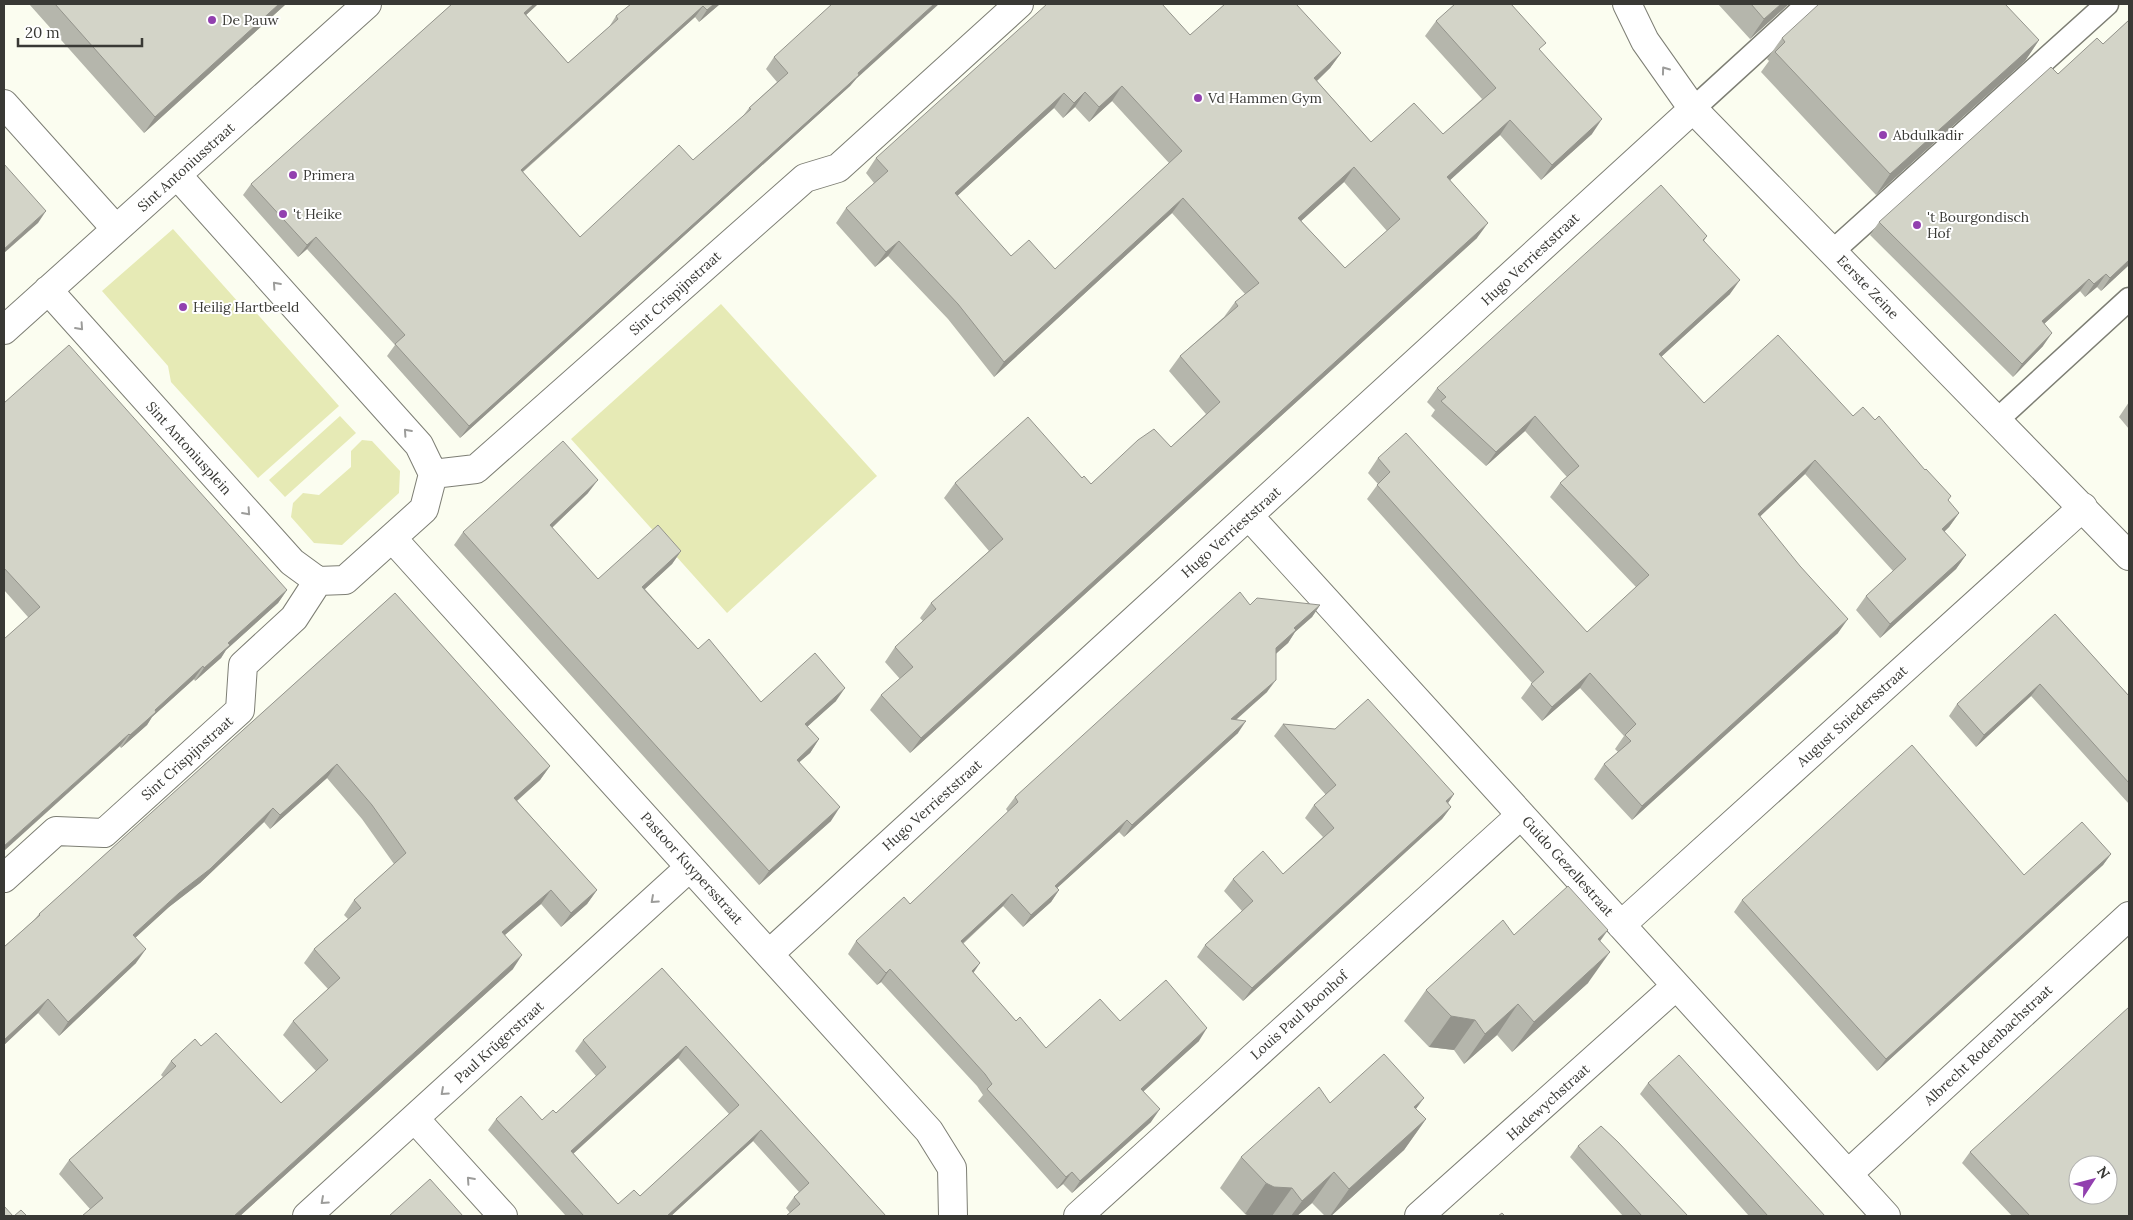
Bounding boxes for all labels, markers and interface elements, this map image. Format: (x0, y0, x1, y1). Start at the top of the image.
place label: De Pauw (222, 11, 279, 29)
marker: De Pauw (206, 14, 218, 26)
scale bar (18, 15, 141, 47)
text: 20 m (25, 23, 60, 42)
one-way arrow (1662, 66, 1671, 76)
place label: Vd Hammen Gym (1207, 89, 1323, 107)
marker: Vd Hammen Gym (1192, 92, 1204, 104)
street label: Sint Antoniusstraat (134, 118, 239, 215)
place label: Abdulkadir (1892, 126, 1964, 144)
marker: Abdulkadir (1877, 129, 1889, 141)
place label: Primera (303, 166, 355, 184)
marker: Primera (287, 169, 299, 181)
place label: 't Heike (293, 205, 343, 223)
marker: 't Heike (277, 208, 289, 220)
street label: Hugo Verrieststraat (1477, 208, 1583, 309)
place label: 't Bourgondisch Hof (1927, 208, 2029, 242)
marker: 't Bourgondisch Hof (1911, 219, 1923, 231)
street label: Sint Crispijnstraat (625, 247, 725, 339)
street label: Eerste Zeine (1833, 251, 1903, 323)
one-way arrow (272, 282, 281, 291)
place label: Heilig Hartbeeld (193, 298, 299, 316)
marker: Heilig Hartbeeld (177, 301, 189, 313)
one-way arrow (74, 321, 83, 330)
street label: Sint Antoniusplein (142, 398, 236, 499)
one-way arrow (404, 429, 413, 438)
street label: Hugo Verrieststraat (1177, 482, 1285, 581)
one-way arrow (241, 507, 250, 516)
street label: August Sniedersstraat (1792, 661, 1911, 771)
street label: Sint Crispijnstraat (137, 712, 237, 804)
street label: Hugo Verrieststraat (878, 755, 986, 854)
street label: Pastoor Kuypersstraat (637, 808, 748, 928)
street label: Guido Gezellestraat (1518, 812, 1618, 920)
one-way arrow (651, 894, 660, 903)
street label: Louis Paul Boonhof (1247, 966, 1352, 1063)
street label: Albrecht Rodenbachstraat (1919, 980, 2056, 1110)
street label: Paul Krügerstraat (451, 997, 548, 1087)
street label: Hadewychstraat (1503, 1060, 1594, 1144)
one-way arrow (441, 1086, 450, 1095)
north arrow (2068, 1155, 2118, 1205)
text: N (2093, 1163, 2114, 1182)
one-way arrow (467, 1177, 476, 1186)
one-way arrow (320, 1195, 329, 1204)

